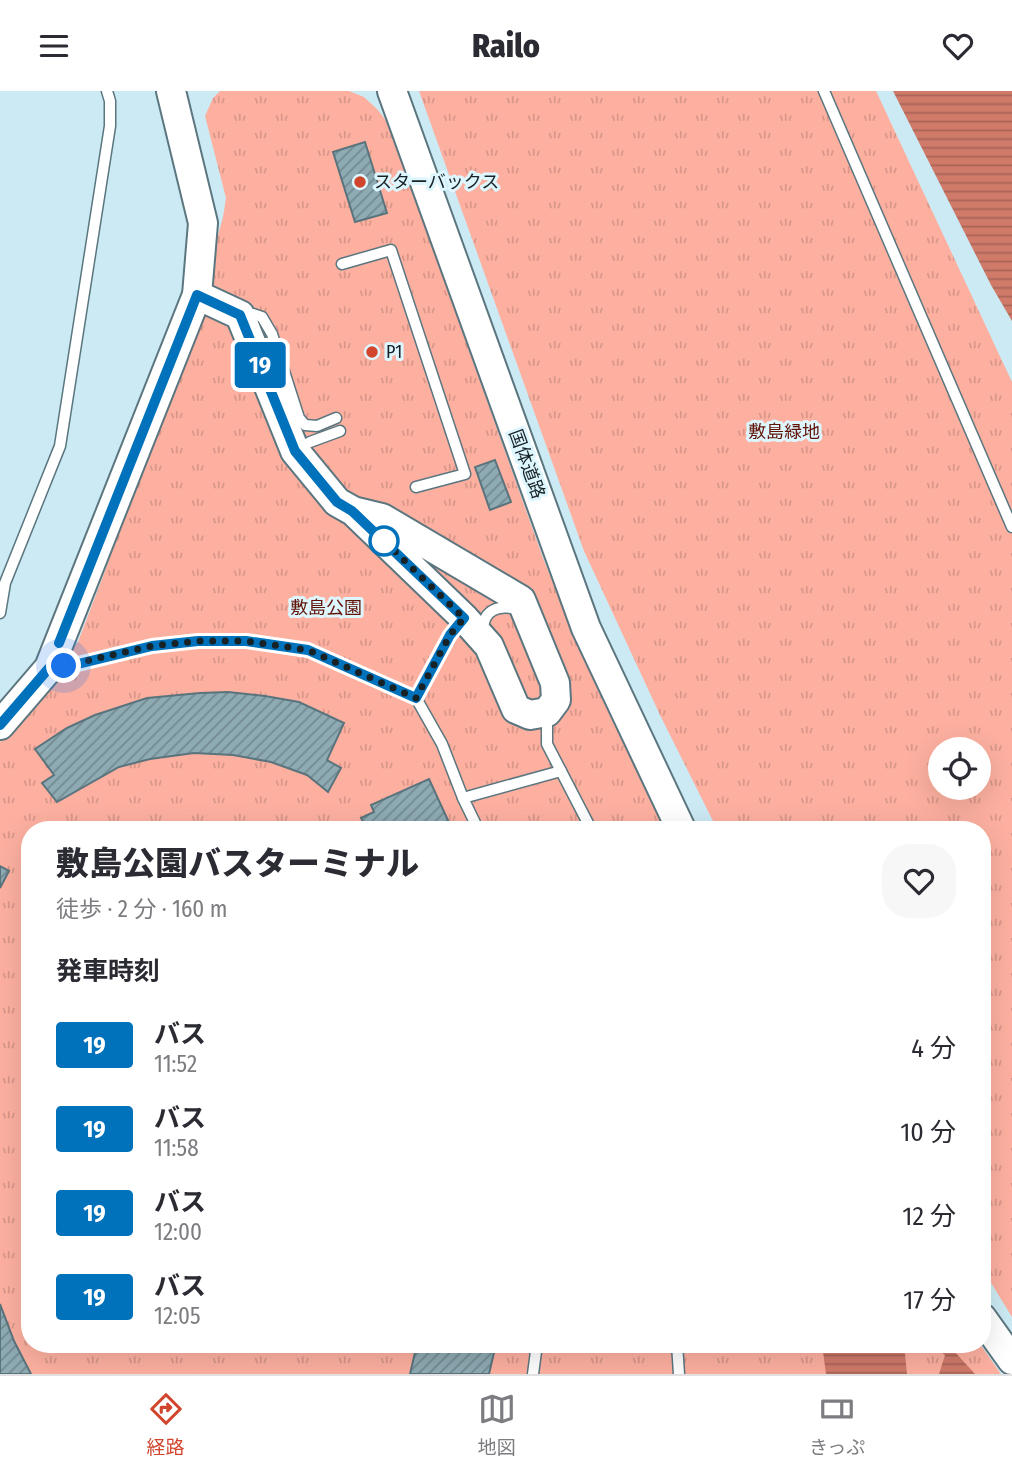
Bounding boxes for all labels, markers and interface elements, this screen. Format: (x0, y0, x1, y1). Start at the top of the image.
icon: menu (35, 27, 73, 65)
text: Railo (472, 27, 540, 65)
icon: heart (939, 27, 977, 65)
place label: スターバックス (374, 171, 499, 193)
marker: スターバックス (352, 174, 368, 190)
place label: P1 (386, 341, 402, 363)
line badge: 19 (229, 342, 292, 388)
marker: P1 (364, 344, 380, 360)
text: 19 (249, 351, 271, 379)
park label: 敷島緑地 (748, 421, 820, 443)
street label: 国体道路 (504, 426, 550, 502)
unlabelled marker (369, 526, 399, 556)
park label: 敷島公園 (290, 597, 362, 619)
your location (46, 648, 81, 683)
map controls (928, 737, 991, 800)
button: locate (928, 737, 991, 800)
text: 敷島公園バスターミナル (56, 844, 419, 884)
button: heart (882, 844, 956, 918)
text: 徒歩 · 2 分 · 160 m (56, 895, 227, 923)
text: 発車時刻 (56, 956, 160, 987)
text: バス (154, 1019, 206, 1050)
text: 19 (83, 1031, 106, 1059)
text: 4 分 (911, 1033, 956, 1064)
text: 11:52 (154, 1050, 197, 1078)
text: バス (154, 1103, 206, 1134)
text: 19 (83, 1115, 106, 1143)
text: 10 分 (900, 1117, 956, 1148)
text: 11:58 (154, 1134, 199, 1162)
text: バス (154, 1187, 206, 1218)
text: 19 (83, 1199, 106, 1227)
text: 12 分 (902, 1201, 956, 1232)
text: 12:00 (154, 1218, 202, 1246)
text: バス (154, 1271, 206, 1302)
text: 19 (83, 1283, 106, 1311)
text: 17 分 (903, 1285, 956, 1316)
text: 12:05 (154, 1302, 201, 1330)
tab: 経路 (147, 1390, 185, 1459)
tab: 地図 (478, 1390, 516, 1459)
tab: きっぷ (809, 1390, 865, 1459)

